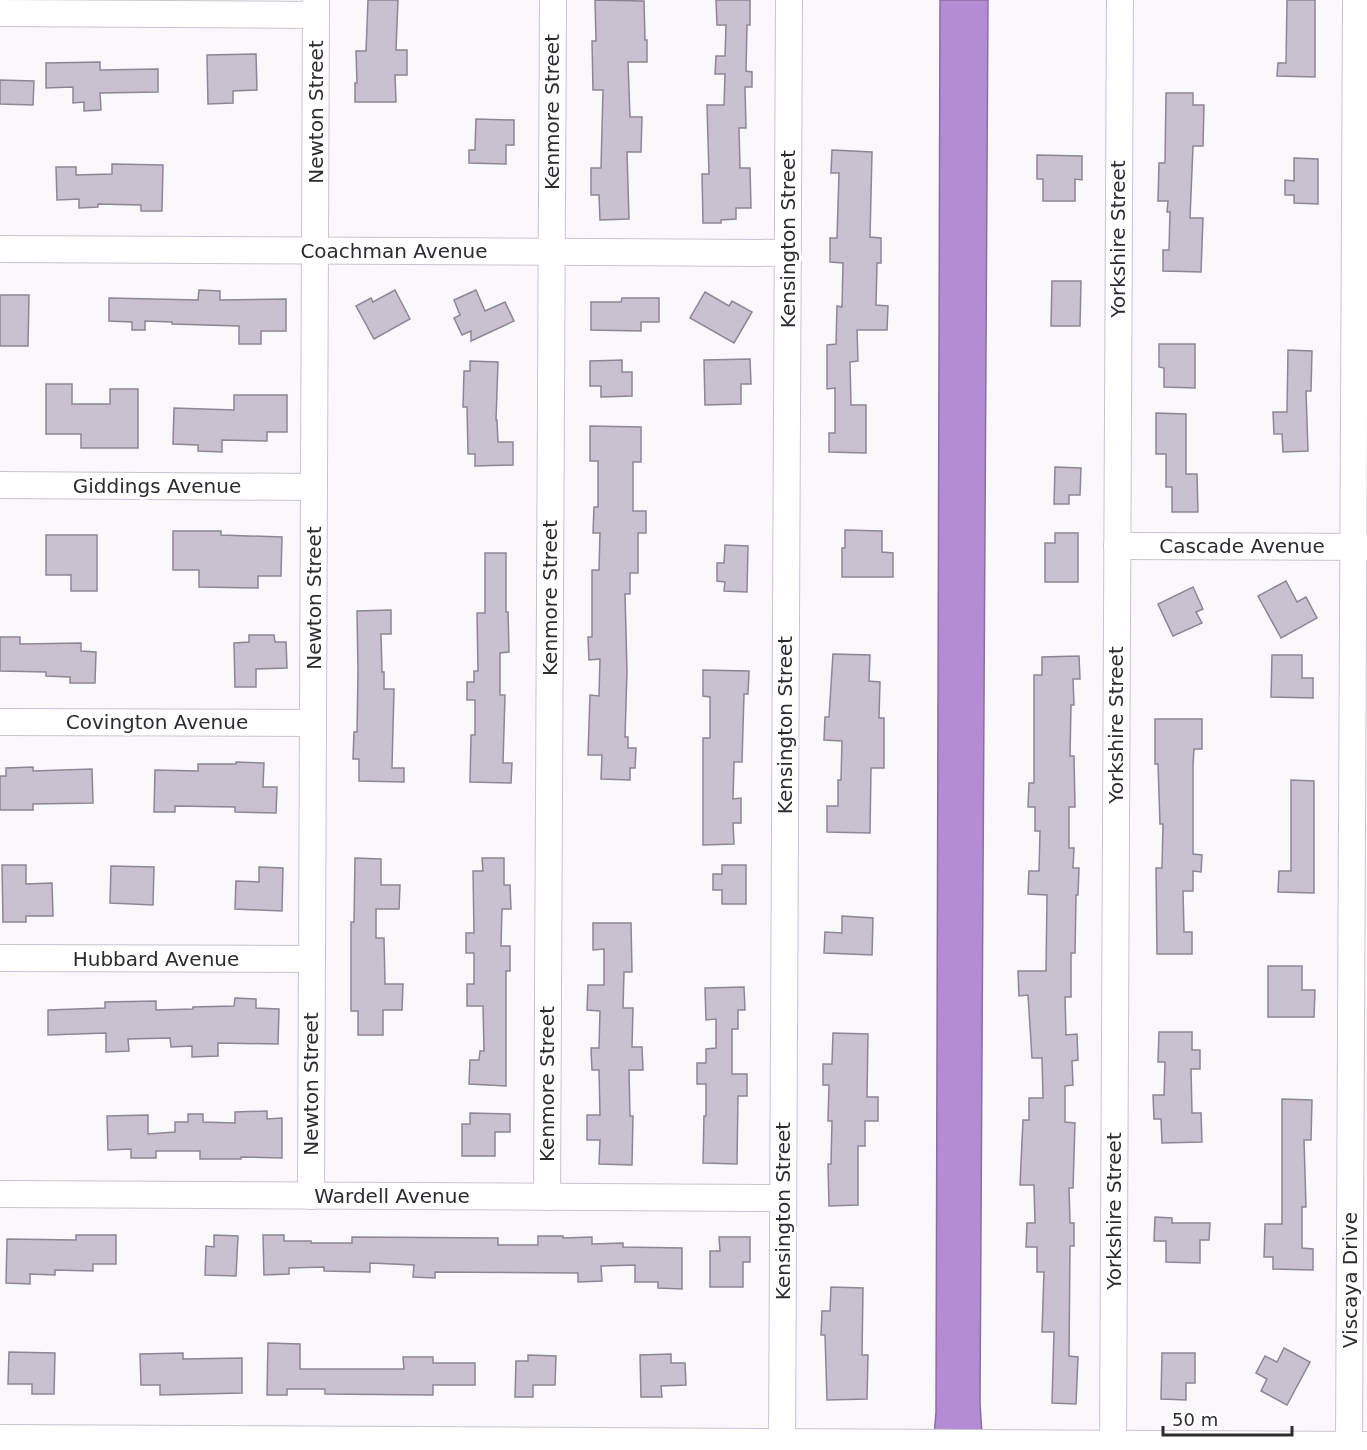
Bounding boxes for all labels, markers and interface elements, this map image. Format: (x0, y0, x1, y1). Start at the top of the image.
street label: Kenmore Street (540, 34, 564, 190)
street label: Newton Street (304, 40, 328, 184)
street label: Kensington Street (776, 150, 800, 328)
street label: Yorkshire Street (1106, 160, 1130, 319)
street label: Coachman Avenue (300, 239, 488, 263)
street label: Giddings Avenue (73, 474, 241, 498)
street label: Kenmore Street (538, 520, 562, 676)
street label: Newton Street (302, 526, 326, 670)
street label: Cascade Avenue (1159, 534, 1325, 558)
street label: Kensington Street (773, 636, 797, 814)
street label: Yorkshire Street (1104, 646, 1128, 805)
street label: Covington Avenue (66, 710, 248, 734)
street label: Hubbard Avenue (73, 947, 239, 971)
street label: Kenmore Street (535, 1006, 559, 1162)
street label: Newton Street (299, 1012, 323, 1156)
street label: Kensington Street (771, 1122, 795, 1300)
street label: Yorkshire Street (1102, 1132, 1126, 1291)
street label: Wardell Avenue (314, 1184, 470, 1208)
street label: Viscaya Drive (1338, 1212, 1362, 1348)
scale bar (1163, 1399, 1292, 1437)
text: 50 m (1172, 1409, 1218, 1430)

